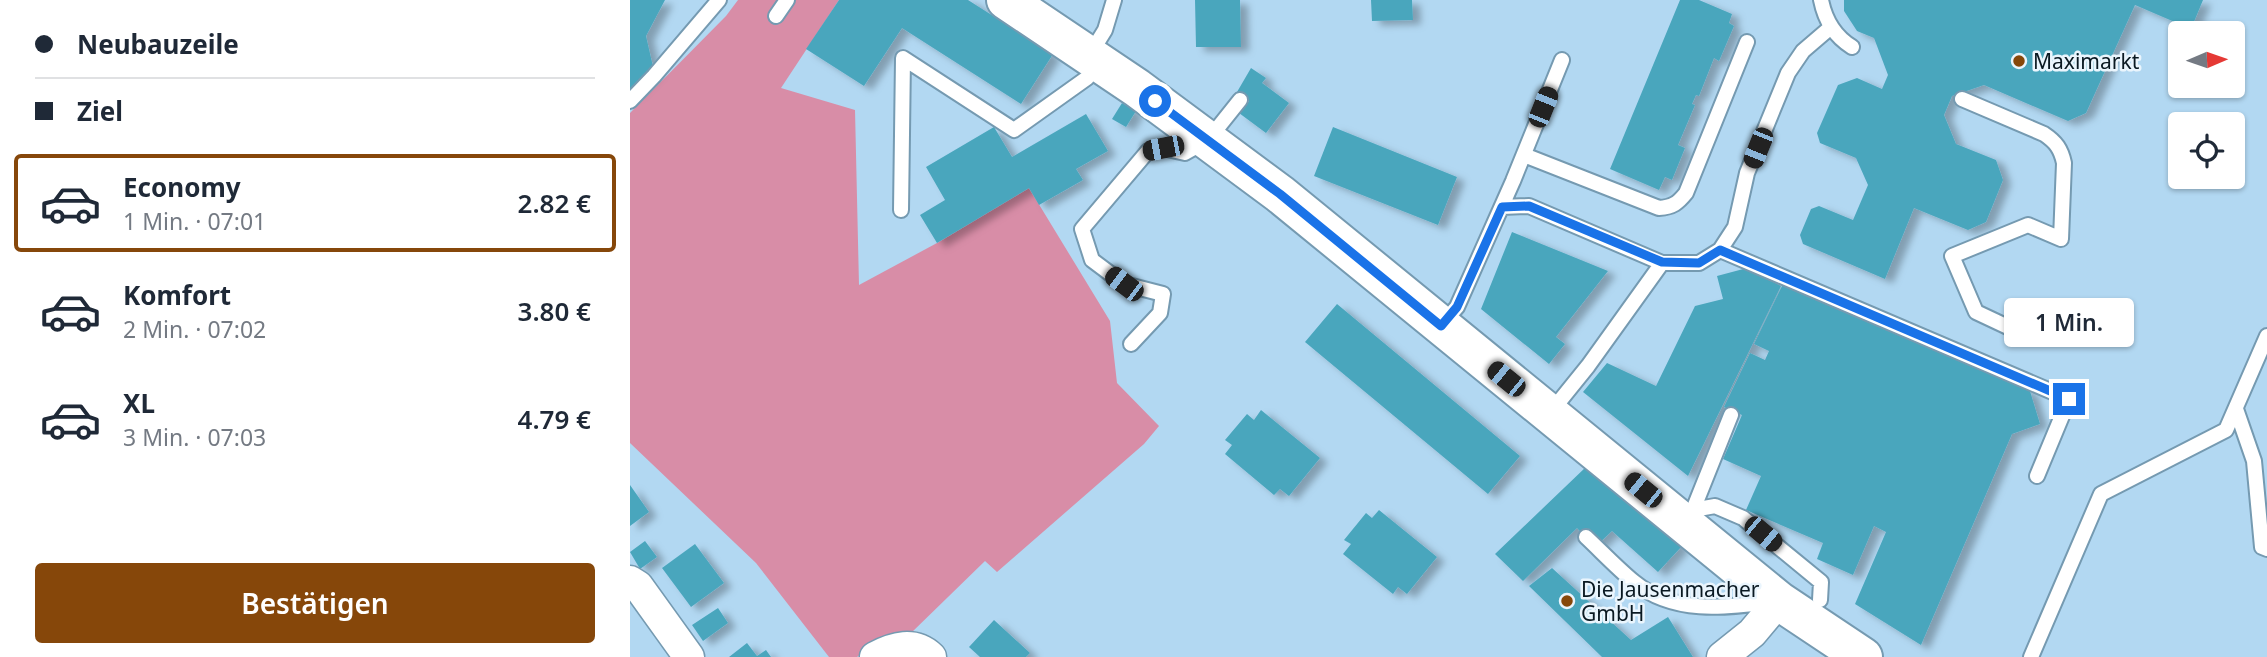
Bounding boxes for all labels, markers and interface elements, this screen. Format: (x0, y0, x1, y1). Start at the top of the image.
north arrow (2168, 21, 2245, 98)
map controls (2168, 21, 2245, 189)
text: Neubauzeile (77, 26, 239, 62)
place label: Maximarkt (2033, 47, 2140, 75)
marker: Maximarkt (2011, 53, 2027, 69)
car (1526, 84, 1561, 130)
route start (1139, 85, 1171, 117)
text: Ziel (77, 93, 123, 129)
button: locate (2168, 112, 2245, 189)
car (1741, 125, 1776, 171)
car (1141, 134, 1186, 162)
text: Economy (123, 169, 241, 205)
icon: car (39, 172, 102, 235)
text: 2.82 € (518, 185, 591, 221)
text: 1 Min. · 07:01 (123, 205, 266, 237)
car (1101, 263, 1148, 305)
text: Komfort (123, 277, 231, 313)
icon: car (39, 280, 102, 343)
text: 3.80 € (518, 293, 591, 329)
callout: 1 Min. (2004, 298, 2134, 346)
text: 1 Min. (2035, 306, 2103, 338)
text: 2 Min. · 07:02 (123, 313, 266, 345)
car (1484, 358, 1529, 400)
route end (2053, 383, 2085, 415)
text: XL (123, 385, 155, 421)
icon: car (39, 388, 102, 451)
text: 4.79 € (518, 401, 591, 437)
text: 3 Min. · 07:03 (123, 421, 266, 453)
car (1621, 469, 1666, 511)
car (1741, 512, 1786, 556)
button: Bestätigen (35, 563, 595, 643)
place label: Die Jausenmacher GmbH (1581, 575, 1760, 627)
marker: Die Jausenmacher GmbH (1559, 593, 1575, 609)

